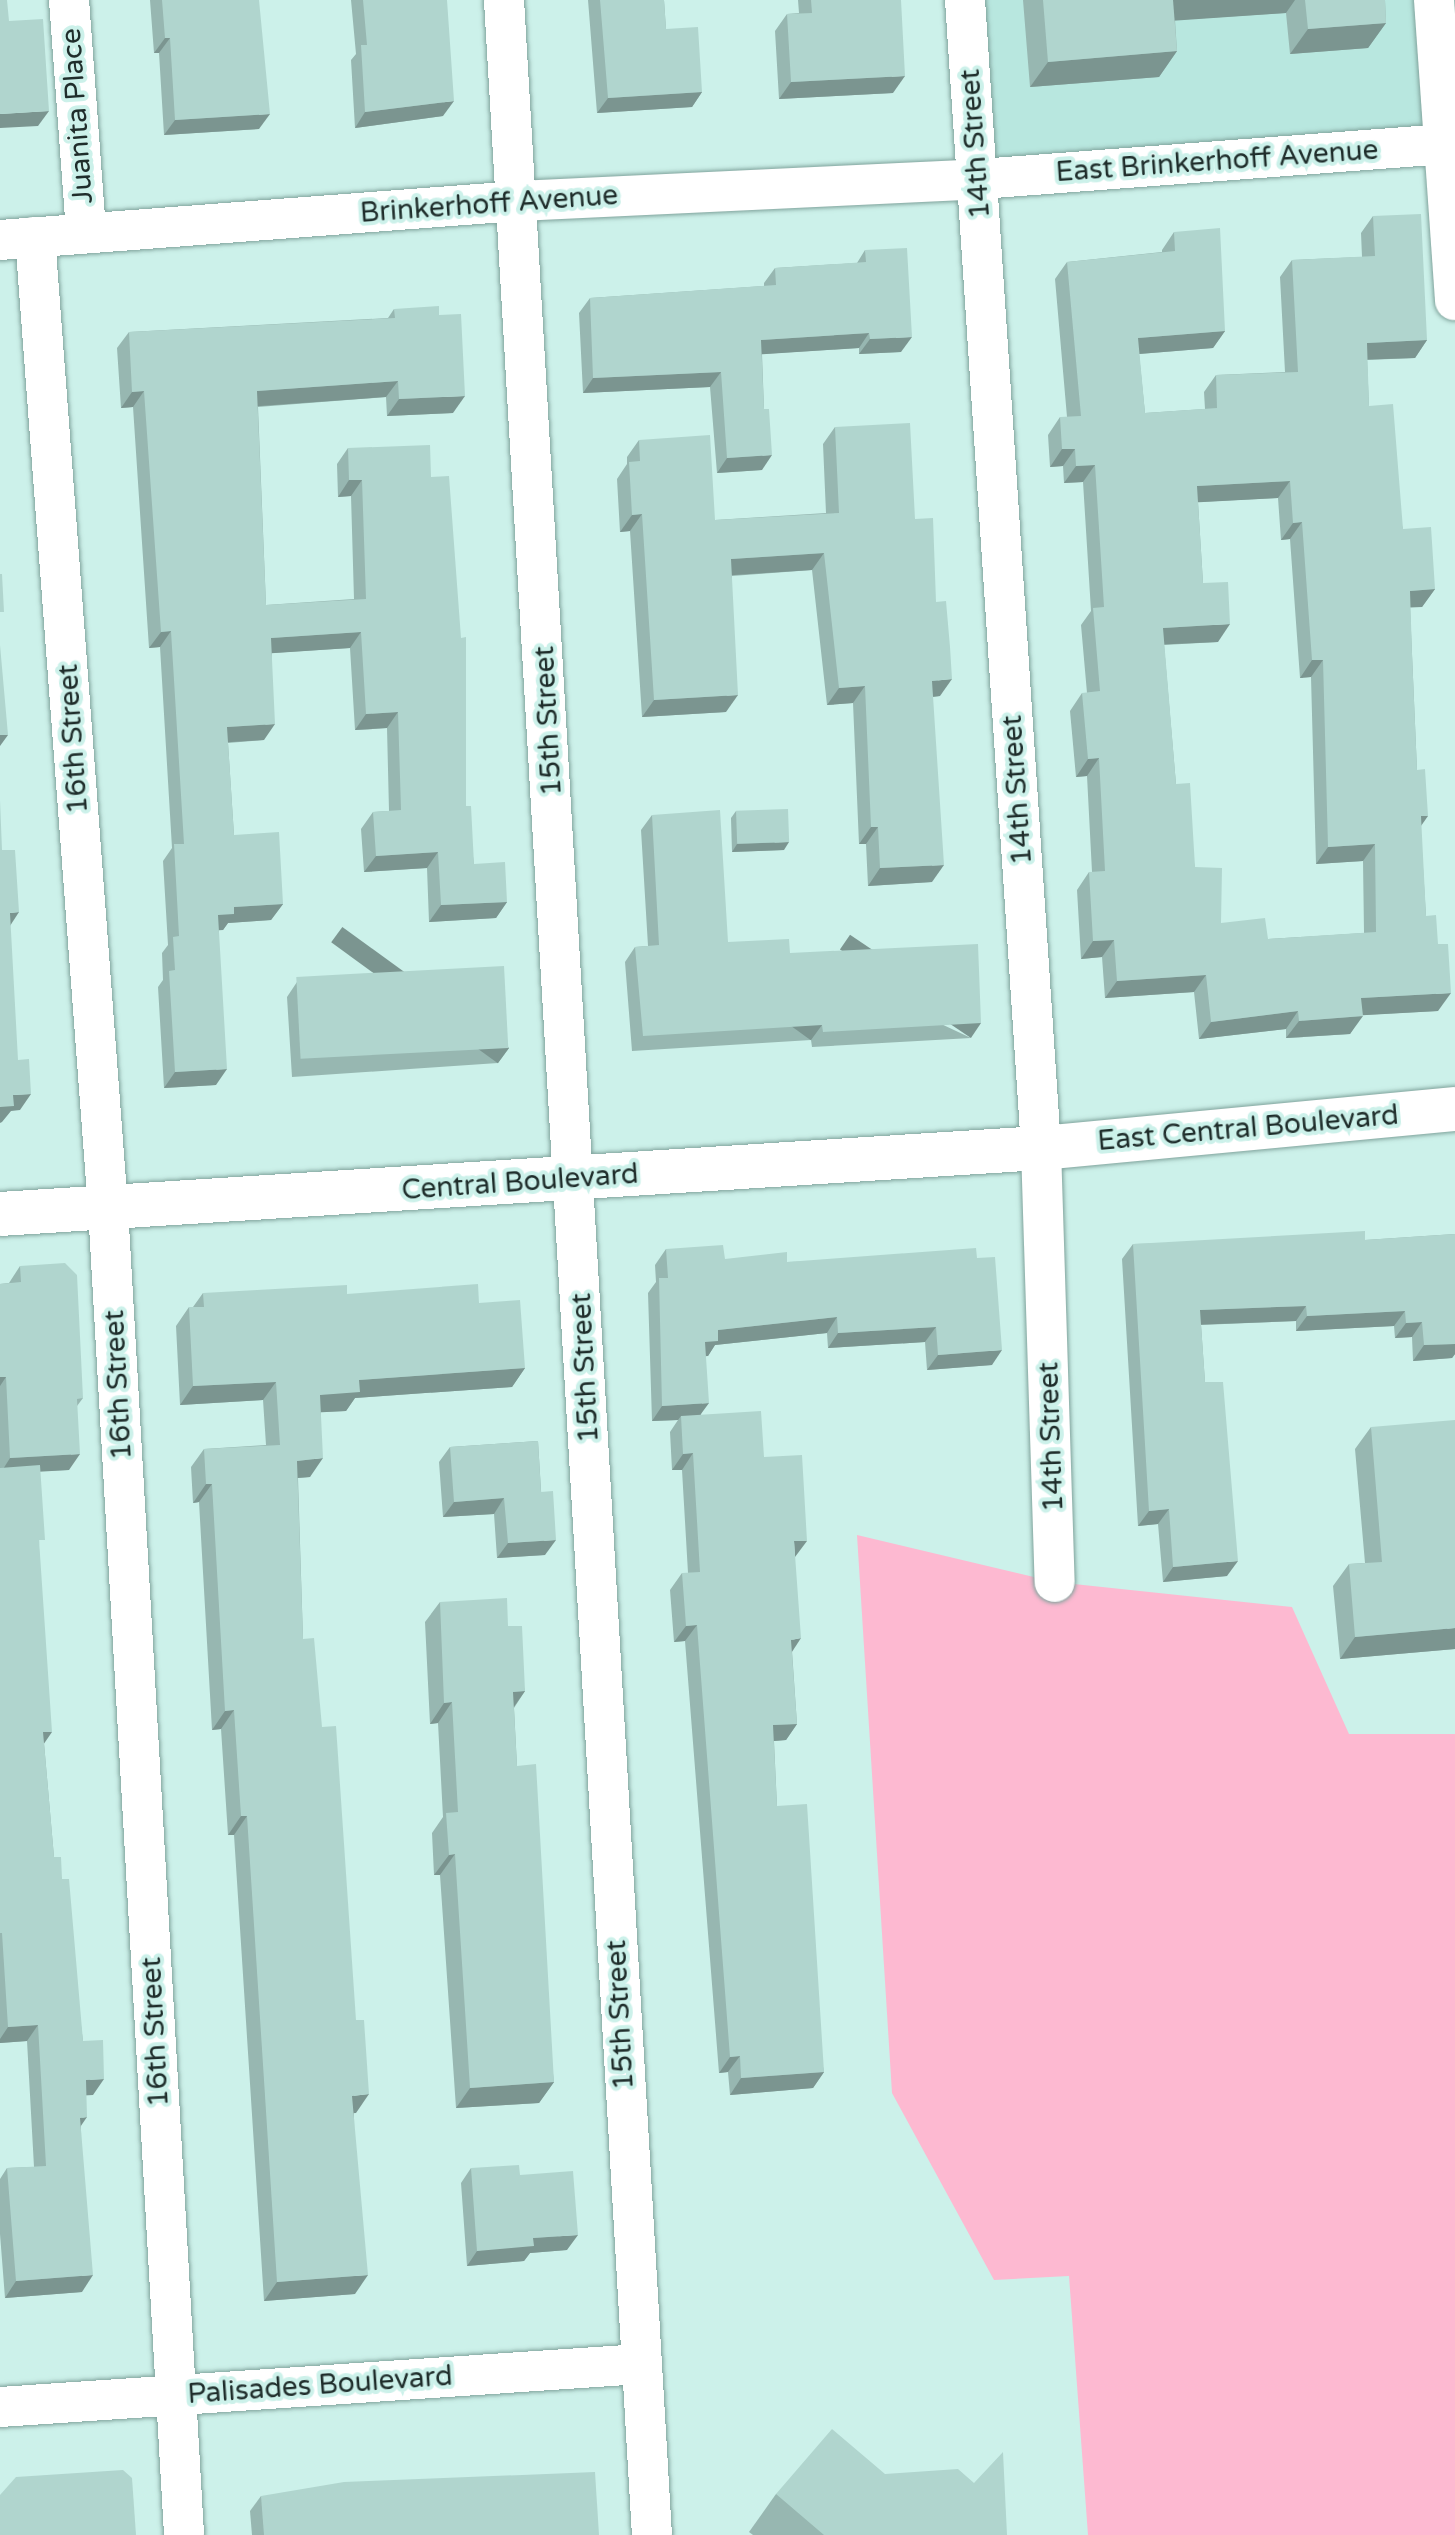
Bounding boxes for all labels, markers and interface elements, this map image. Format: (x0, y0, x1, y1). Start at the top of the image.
street label: Juanita Place (54, 27, 100, 205)
street label: 14th Street (953, 68, 997, 220)
street label: East Brinkerhoff Avenue (1055, 133, 1379, 189)
street label: Brinkerhoff Avenue (359, 178, 619, 230)
street label: 15th Street (527, 645, 569, 797)
street label: 16th Street (51, 663, 95, 815)
street label: 14th Street (995, 714, 1039, 866)
street label: East Central Boulevard (1096, 1098, 1400, 1158)
street label: Central Boulevard (400, 1157, 640, 1207)
street label: 15th Street (564, 1292, 606, 1444)
street label: 16th Street (97, 1309, 139, 1461)
street label: 14th Street (1032, 1361, 1070, 1513)
street label: 15th Street (599, 1939, 641, 2091)
street label: 16th Street (134, 1956, 176, 2108)
street label: Palisades Boulevard (186, 2359, 454, 2411)

